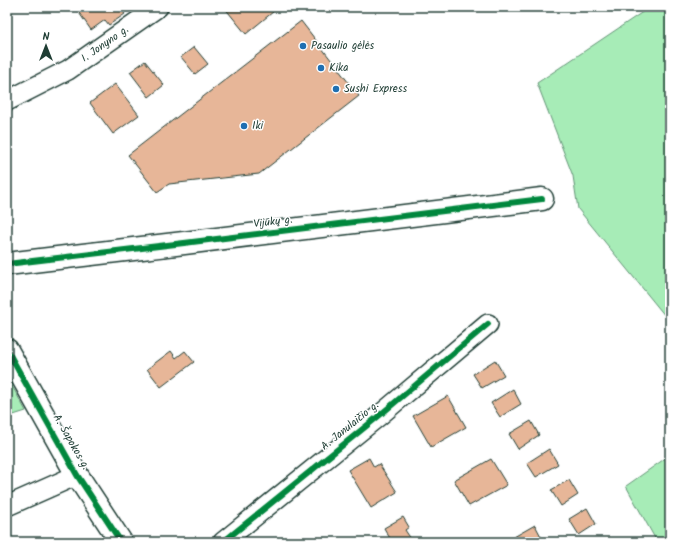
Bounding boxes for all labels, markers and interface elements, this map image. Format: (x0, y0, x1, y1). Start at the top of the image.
street label: I. Jonyno g. (77, 21, 133, 67)
north arrow (26, 26, 66, 66)
text: N (43, 28, 50, 46)
place label: Pasaulio gėlės (311, 37, 375, 55)
marker: Pasaulio gėlės (298, 41, 308, 51)
place label: Kika (329, 59, 348, 77)
marker: Kika (316, 63, 326, 73)
place label: Sushi Express (344, 80, 407, 98)
marker: Sushi Express (331, 84, 341, 94)
place label: Iki (252, 117, 264, 135)
marker: Iki (239, 121, 249, 131)
street label: Vijūkų g. (252, 211, 294, 233)
street label: A. Janulaičio g. (317, 397, 383, 455)
street label: A. Šapokos g. (48, 411, 94, 473)

